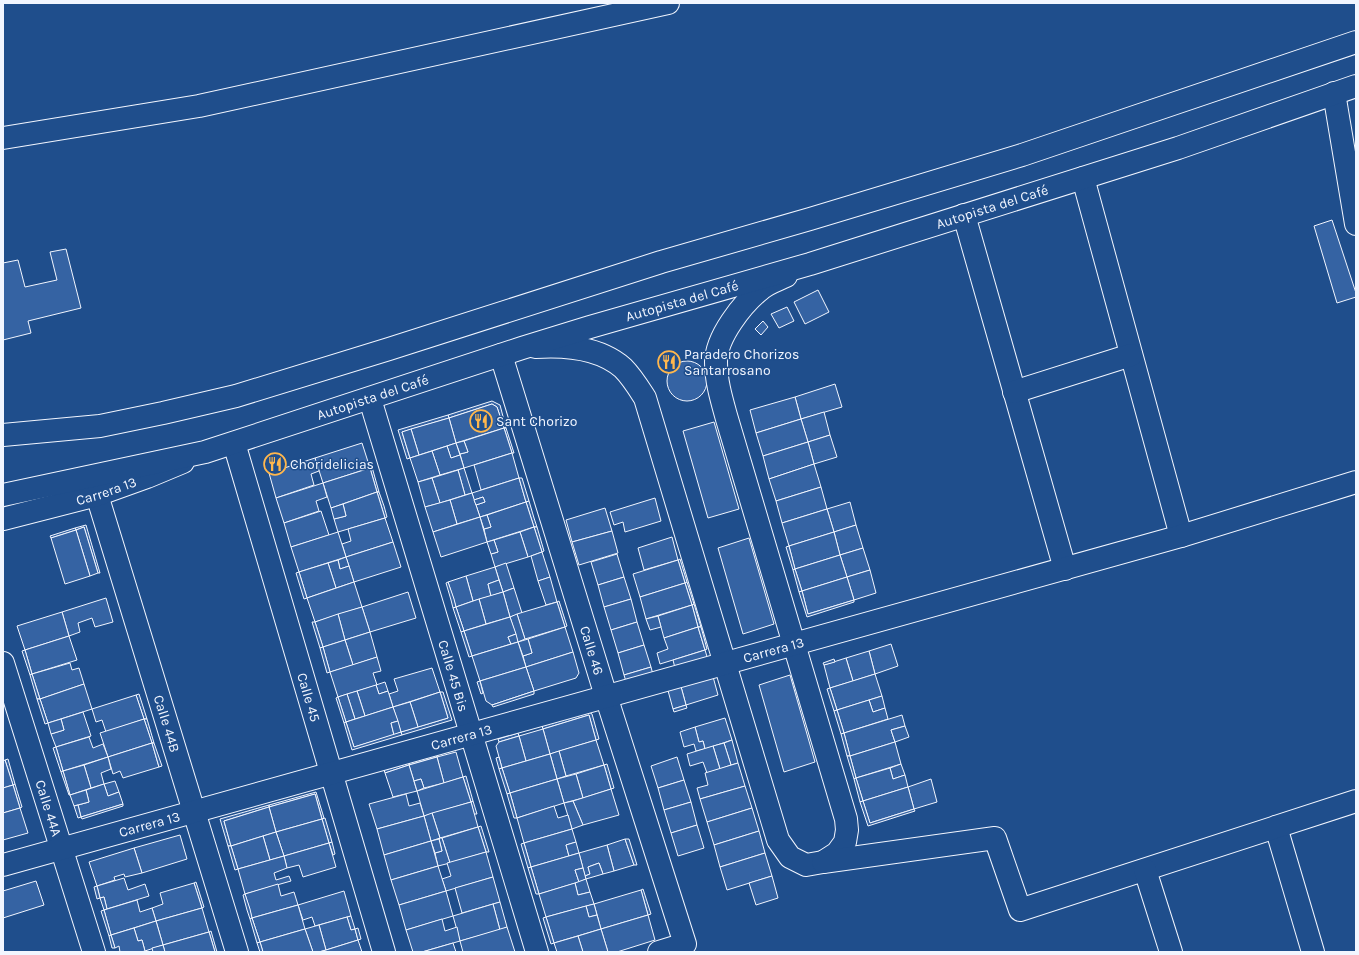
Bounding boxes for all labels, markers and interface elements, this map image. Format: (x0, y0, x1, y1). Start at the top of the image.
street label: Autopista del Café (934, 181, 1050, 232)
street label: Autopista del Café (624, 276, 740, 325)
place label: Paradero Chorizos Santarrosano (684, 346, 799, 379)
restaurant icon: Paradero Chorizos Santarrosano (656, 349, 682, 375)
street label: Autopista del Café (315, 371, 431, 423)
restaurant icon: Sant Chorizo (468, 408, 494, 434)
place label: Sant Chorizo (496, 413, 577, 430)
restaurant icon: Choridelicias (262, 451, 288, 477)
place label: Choridelicias (290, 456, 374, 473)
street label: Carrera 13 (74, 473, 139, 509)
street label: Calle 46 (576, 624, 607, 677)
street label: Carrera 13 (741, 633, 806, 666)
street label: Calle 45 Bis (435, 638, 472, 714)
street label: Calle 45 (294, 671, 324, 724)
street label: Calle 44B (150, 693, 184, 754)
street label: Carrera 13 (429, 720, 494, 754)
street label: Calle 44A (32, 778, 66, 838)
street label: Carrera 13 (117, 807, 182, 841)

